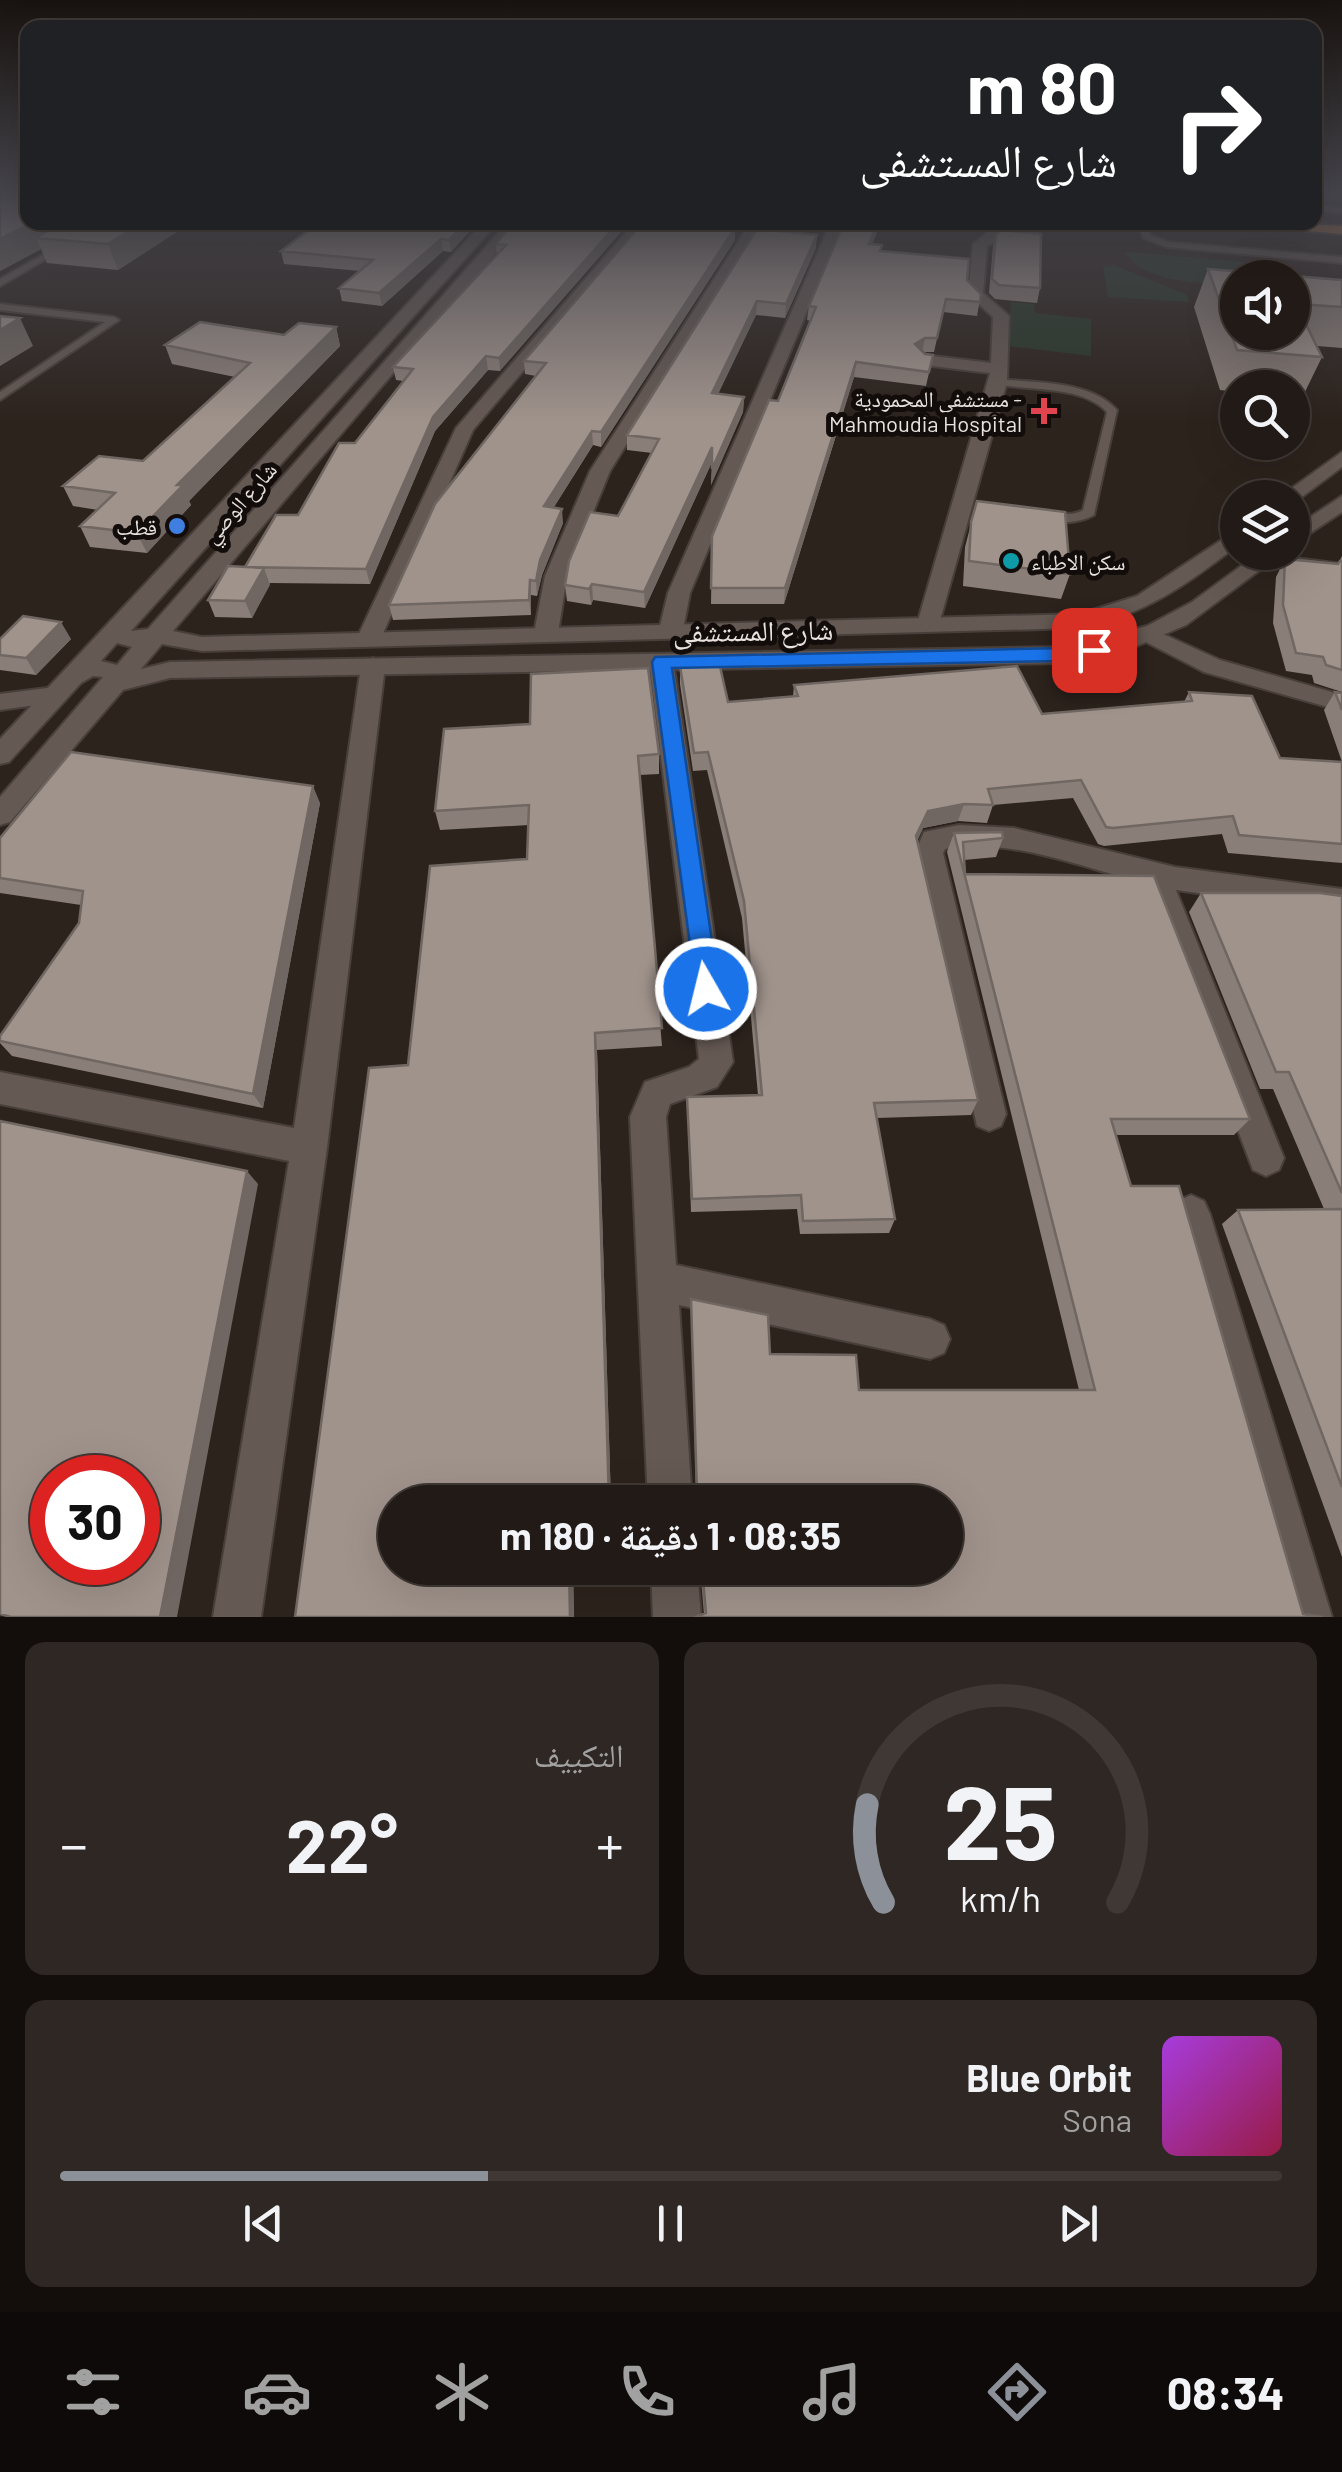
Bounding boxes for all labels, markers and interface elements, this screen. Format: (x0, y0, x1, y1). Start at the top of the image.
text: 80 m (967, 44, 1117, 128)
icon: right (1152, 60, 1282, 190)
text: شارع المستشفى (859, 132, 1117, 186)
map controls (1220, 260, 1310, 570)
button: sound (1220, 260, 1310, 350)
button: search (1220, 370, 1310, 460)
place label: مستشفى المحمودية - Mahmoudia Hospital (829, 385, 1022, 436)
marker: مستشفى المحمودية - Mahmoudia Hospital (1031, 398, 1057, 424)
street label: شارع الوصي (197, 456, 285, 551)
button: layers (1220, 480, 1310, 570)
place label: قطب (116, 513, 157, 540)
marker: قطب (166, 515, 188, 537)
place label: سكن الاطباء (1031, 548, 1126, 576)
marker: سكن الاطباء (1000, 550, 1022, 572)
pin (1052, 608, 1137, 693)
street label: شارع المستشفى (673, 612, 833, 650)
icon: arrive (1067, 623, 1122, 678)
position arrow (654, 937, 758, 1041)
speed limit sign: 30 (30, 1455, 160, 1585)
text: 08:35 · 1 دقيقة · 180 m (500, 1512, 841, 1558)
text: التكييف (534, 1735, 624, 1773)
text: 25 (943, 1756, 1057, 1881)
text: 22° (286, 1798, 398, 1888)
text: − (60, 1810, 88, 1876)
text: + (596, 1810, 623, 1876)
text: km/h (960, 1876, 1041, 1919)
text: Blue Orbit (966, 2054, 1132, 2100)
text: Sona (1062, 2100, 1132, 2138)
icon: previous (236, 2196, 291, 2251)
icon: pause (643, 2196, 698, 2251)
icon: next (1051, 2196, 1106, 2251)
icon: filters (58, 2357, 128, 2427)
icon: car (242, 2357, 312, 2427)
icon: climate (427, 2357, 497, 2427)
icon: phone (612, 2357, 682, 2427)
icon: music (797, 2357, 867, 2427)
icon: directions (982, 2357, 1052, 2427)
text: 08:34 (1167, 2365, 1285, 2419)

